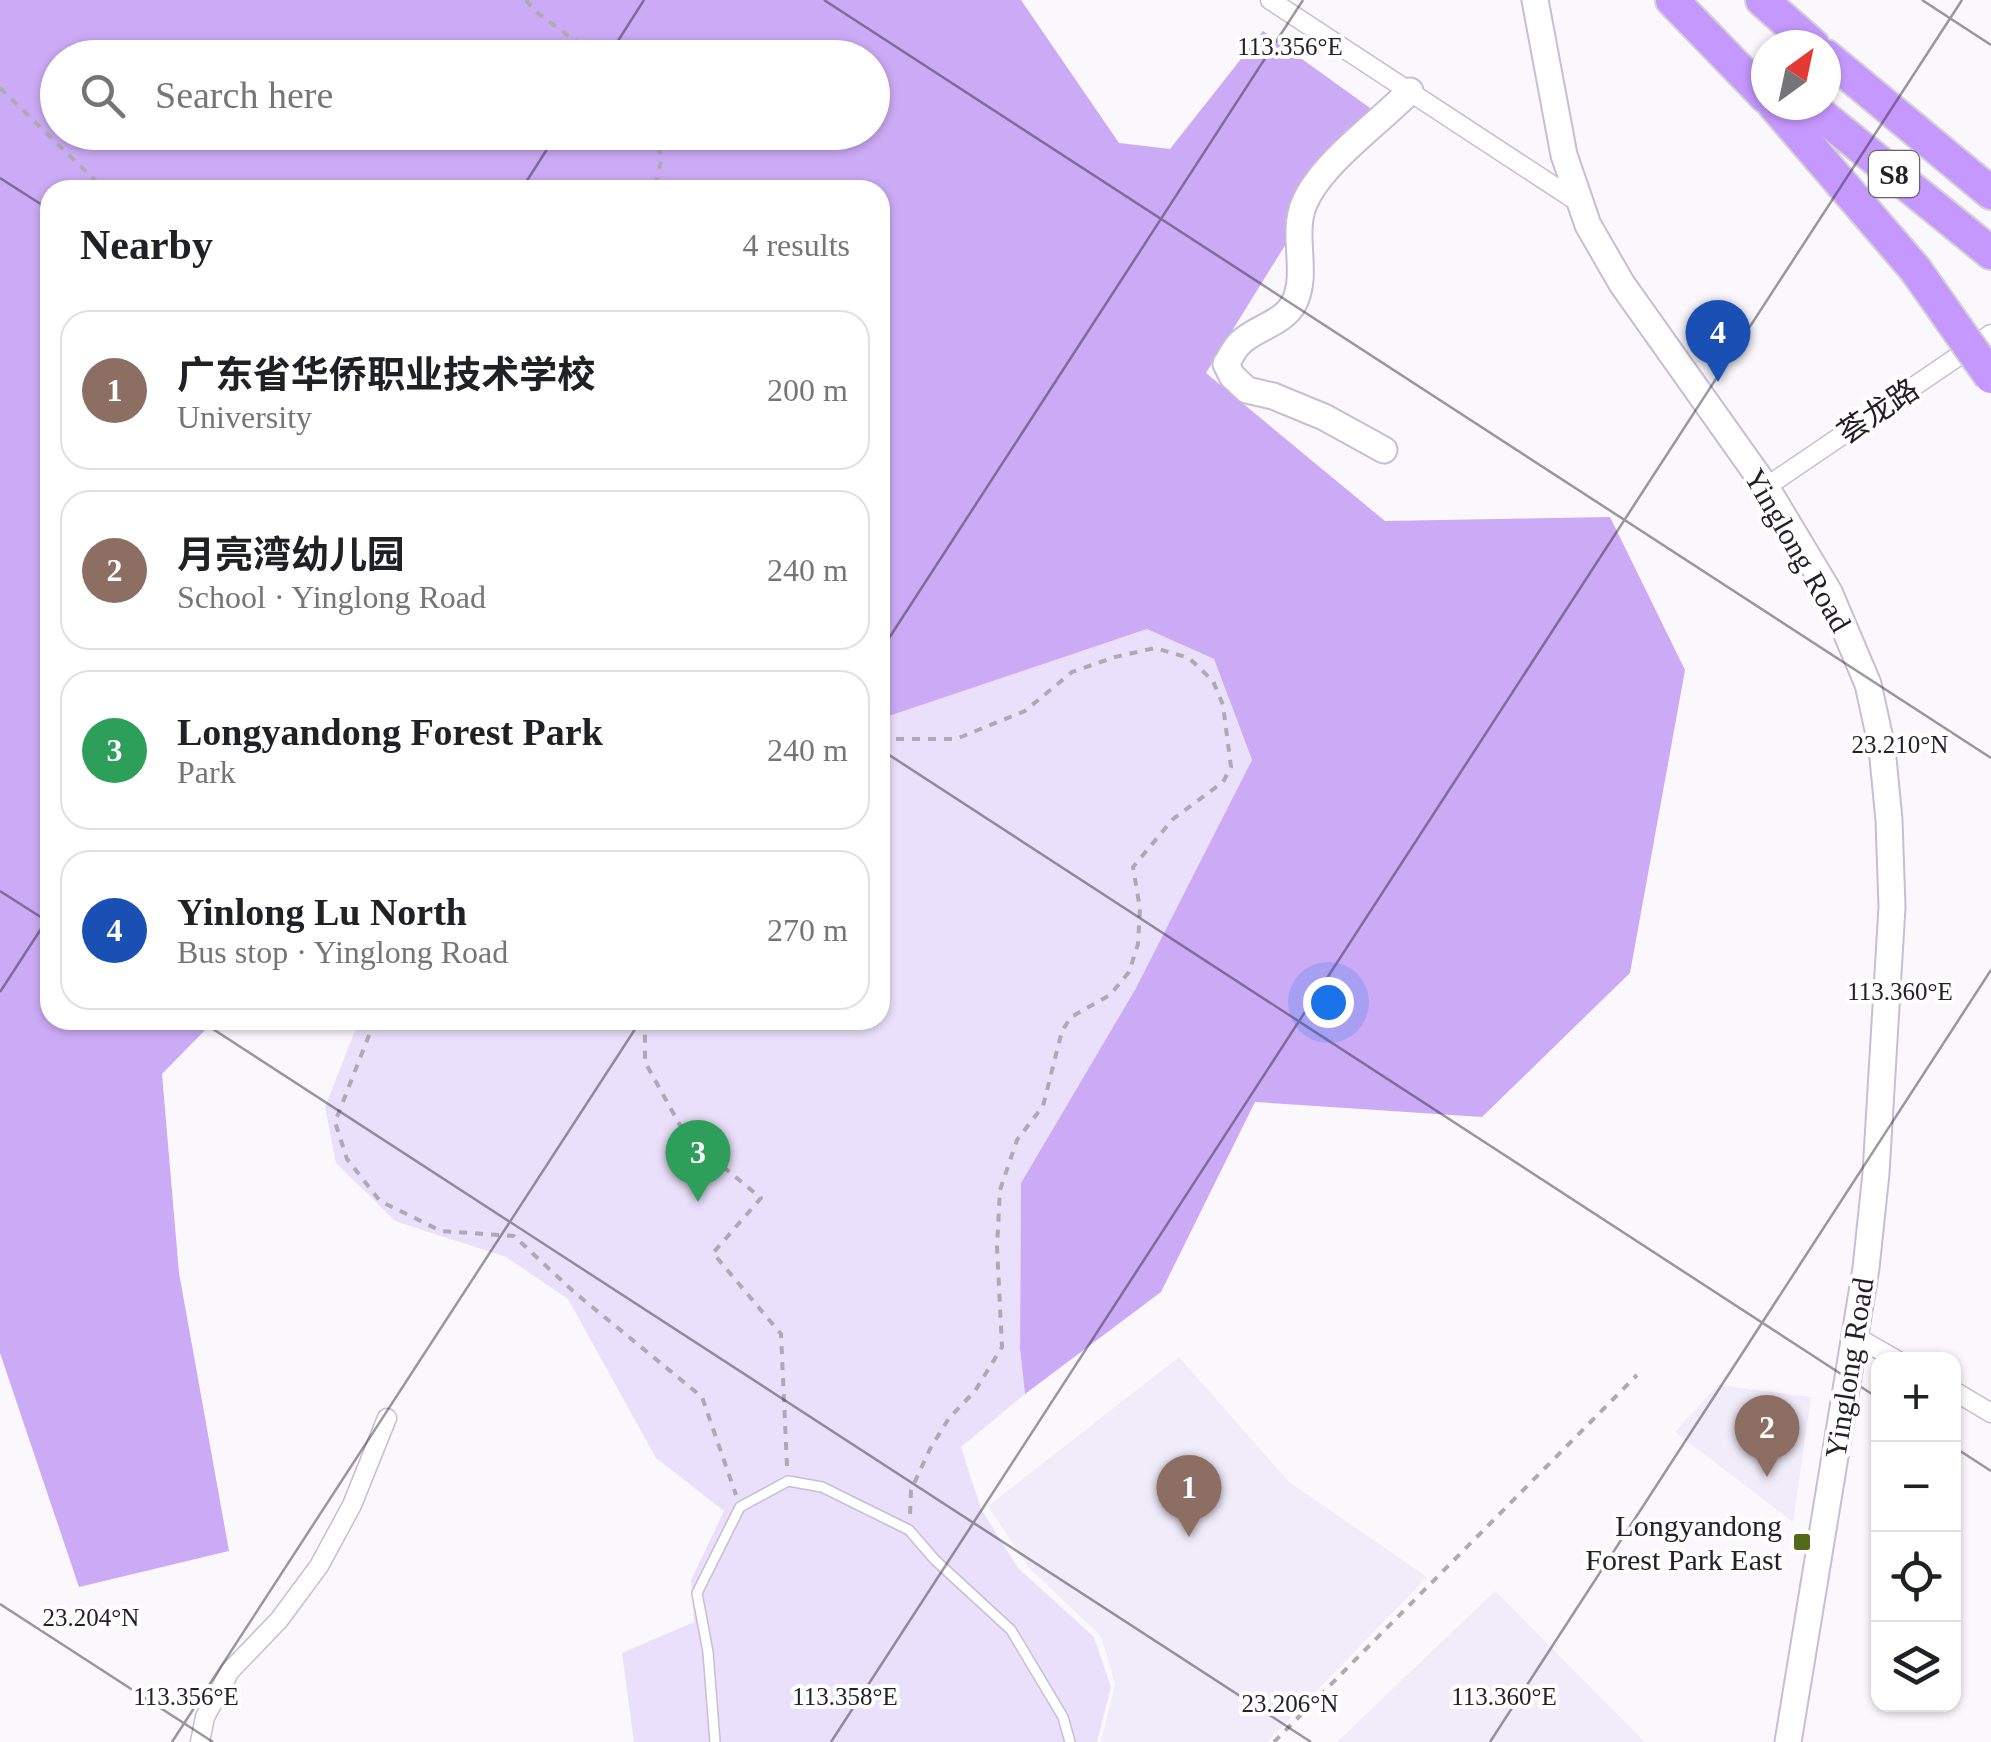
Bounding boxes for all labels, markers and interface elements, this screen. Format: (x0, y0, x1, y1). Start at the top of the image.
north arrow (1751, 30, 1841, 120)
text: 113.356°E (1237, 33, 1343, 60)
search box (40, 40, 890, 150)
icon: search (75, 68, 130, 123)
text: Search here (155, 74, 333, 116)
road number: S8 (1869, 151, 1919, 197)
text: Nearby (80, 222, 213, 268)
text: 4 results (742, 227, 850, 263)
pin: 4 (1686, 300, 1750, 382)
text: 广东省华侨职业技术学校 (177, 354, 595, 396)
text: 1 (107, 372, 123, 408)
text: 200 m (767, 372, 848, 408)
street label: 荟龙路 (1831, 372, 1925, 450)
text: University (177, 399, 312, 435)
street label: Yinglong Road (1738, 463, 1858, 637)
text: 月亮湾幼儿园 (177, 534, 405, 576)
text: 2 (107, 552, 123, 588)
text: 240 m (767, 552, 848, 588)
text: School · Yinglong Road (177, 579, 486, 615)
text: Longyandong Forest Park (177, 711, 603, 753)
text: 23.210°N (1852, 731, 1948, 758)
text: 3 (107, 732, 123, 768)
text: 240 m (767, 732, 848, 768)
text: Park (177, 754, 236, 790)
text: Yinlong Lu North (177, 891, 467, 933)
text: 4 (107, 912, 123, 948)
text: 270 m (767, 912, 848, 948)
text: Bus stop · Yinglong Road (177, 934, 508, 970)
your location (1303, 977, 1354, 1028)
text: 113.360°E (1847, 978, 1953, 1005)
pin: 3 (666, 1120, 730, 1202)
street label: Yinglong Road (1818, 1275, 1880, 1461)
map controls (1871, 1352, 1961, 1712)
button: + (1871, 1352, 1961, 1442)
pin: 2 (1734, 1394, 1800, 1477)
button: − (1871, 1442, 1961, 1532)
pin: 1 (1156, 1454, 1222, 1537)
place label: Longyandong Forest Park East (1585, 1509, 1783, 1576)
marker: Longyandong Forest Park East (1791, 1531, 1813, 1553)
button: locate (1871, 1532, 1961, 1622)
text: 23.204°N (43, 1604, 139, 1631)
button: layers (1871, 1622, 1961, 1712)
text: 113.356°E (133, 1683, 239, 1710)
text: 113.358°E (792, 1683, 898, 1710)
text: 113.360°E (1451, 1683, 1557, 1710)
text: 23.206°N (1242, 1690, 1338, 1717)

